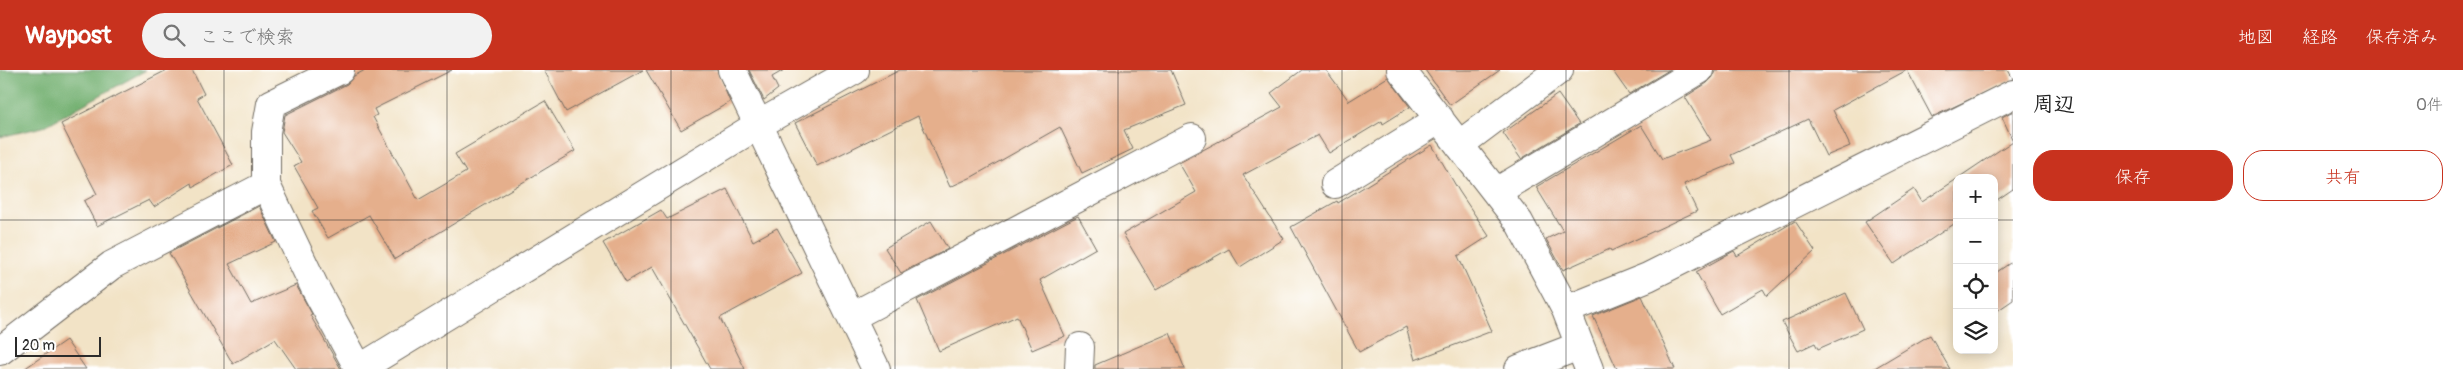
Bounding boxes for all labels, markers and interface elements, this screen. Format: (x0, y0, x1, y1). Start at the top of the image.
search box (142, 13, 492, 58)
text: Waypost (25, 21, 112, 50)
icon: search (160, 21, 188, 49)
text: ここで検索 (200, 25, 295, 49)
text: 地図 (2238, 26, 2274, 49)
text: 経路 (2302, 26, 2338, 49)
text: 保存済み (2366, 26, 2438, 49)
text: 周辺 (2033, 91, 2075, 118)
text: 0件 (2416, 95, 2443, 115)
button: 保存 (2033, 150, 2233, 201)
button: 共有 (2243, 150, 2443, 201)
map controls (1953, 174, 1998, 354)
button: + (1953, 174, 1998, 219)
button: − (1953, 219, 1998, 264)
button: locate (1953, 264, 1998, 309)
button: layers (1953, 309, 1998, 354)
scale bar (15, 334, 101, 357)
text: 20 m (22, 337, 55, 354)

